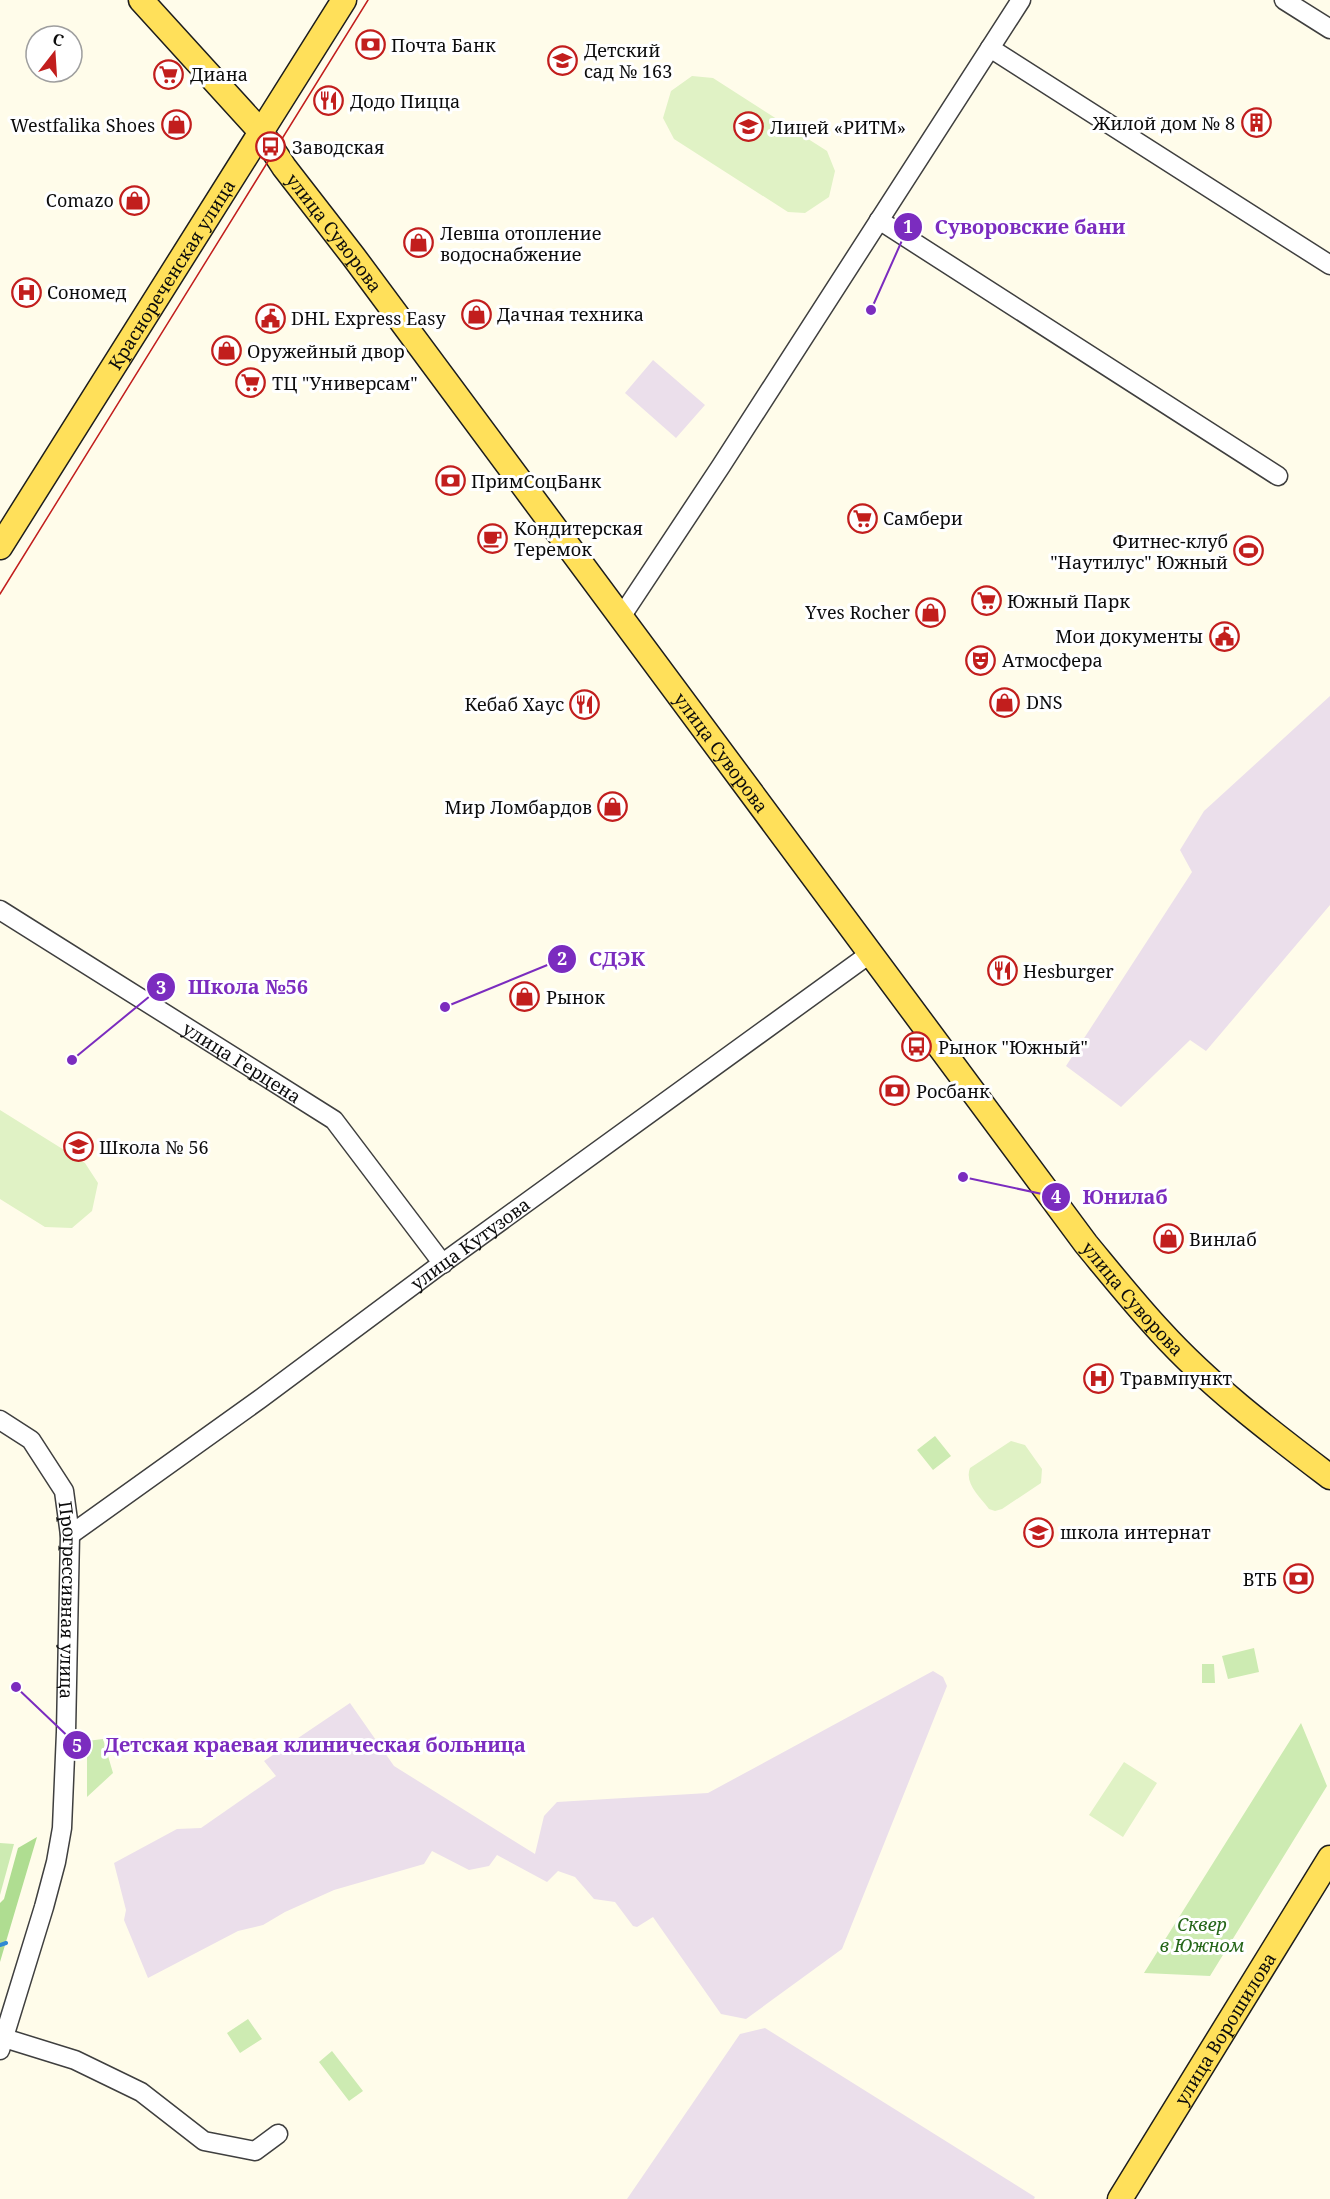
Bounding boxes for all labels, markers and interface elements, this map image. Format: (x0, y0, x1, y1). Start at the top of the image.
north arrow (24, 24, 84, 84)
text: С (50, 28, 67, 52)
bank icon: Почта Банк (354, 29, 386, 61)
place label: Почта Банк (391, 33, 496, 57)
place label: Детский сад № 163 (584, 38, 672, 83)
school or university icon: Детский сад № 163 (547, 44, 579, 76)
supermarket icon: Диана (153, 58, 185, 90)
place label: Диана (190, 62, 248, 86)
restaurant icon: Додо Пицца (313, 85, 345, 117)
place label: Додо Пицца (350, 89, 460, 113)
building icon: Жилой дом № 8 (1240, 107, 1272, 139)
shop icon: Westfalika Shoes (160, 109, 192, 141)
school or university icon: Лицей «РИТМ» (733, 111, 765, 143)
place label: Жилой дом № 8 (1092, 111, 1235, 135)
place label: Westfalika Shoes (10, 113, 155, 137)
place label: Лицей «РИТМ» (770, 115, 906, 139)
bus stop icon: Заводская (255, 131, 287, 163)
place label: Заводская (292, 135, 384, 159)
street label: улица Суворова (281, 168, 388, 297)
street label: Краснореченская улица (103, 175, 240, 374)
shop icon: Comazo (119, 184, 151, 216)
place label: Comazo (46, 188, 114, 212)
callout: Суворовские бани (893, 208, 1137, 246)
text: Суворовские бани (935, 213, 1126, 240)
text: 1 (903, 214, 913, 238)
place label: Левша отопление водоснабжение (440, 221, 601, 266)
shop icon: Левша отопление водоснабжение (403, 227, 435, 259)
hospital icon: Сономед (10, 276, 42, 308)
place label: Сономед (47, 280, 127, 304)
shop icon: Дачная техника (460, 298, 492, 330)
public building icon: DHL Express Easy (254, 302, 286, 334)
place label: Дачная техника (497, 302, 644, 326)
place label: DHL Express Easy (291, 306, 446, 330)
shop icon: Оружейный двор (210, 335, 242, 367)
place label: Оружейный двор (247, 339, 405, 363)
supermarket icon: ТЦ "Универсам" (235, 367, 267, 399)
place label: ТЦ "Универсам" (272, 371, 418, 395)
bank icon: ПримСоцБанк (434, 465, 466, 497)
place label: ПримСоцБанк (471, 469, 602, 493)
supermarket icon: Самбери (846, 502, 878, 534)
place label: Самбери (883, 506, 963, 530)
place label: Кондитерская Теремок (514, 516, 643, 561)
cafe icon: Кондитерская Теремок (477, 522, 509, 554)
place label: Фитнес-клуб "Наутилус" Южный (1050, 529, 1228, 574)
sports icon: Фитнес-клуб "Наутилус" Южный (1233, 535, 1265, 567)
supermarket icon: Южный Парк (970, 585, 1002, 617)
place label: Южный Парк (1007, 589, 1130, 613)
shop icon: Yves Rocher (915, 596, 947, 628)
place label: Yves Rocher (804, 600, 911, 624)
public building icon: Мои документы (1208, 620, 1240, 652)
place label: Мои документы (1055, 624, 1203, 648)
theatre icon: Атмосфера (965, 644, 997, 676)
place label: Атмосфера (1002, 648, 1103, 672)
shop icon: DNS (989, 686, 1021, 718)
street label: улица Суворова (669, 687, 774, 817)
restaurant icon: Кебаб Хаус (569, 688, 601, 720)
place label: DNS (1026, 690, 1063, 714)
place label: Кебаб Хаус (464, 692, 564, 716)
shop icon: Мир Ломбардов (597, 791, 629, 823)
place label: Мир Ломбардов (444, 795, 592, 819)
callout: СДЭК (547, 940, 657, 978)
text: СДЭК (589, 945, 645, 972)
text: 2 (557, 946, 567, 970)
restaurant icon: Hesburger (986, 955, 1018, 987)
place label: Hesburger (1023, 959, 1114, 983)
callout: Школа №56 (146, 968, 320, 1006)
text: Школа №56 (188, 973, 308, 1000)
text: 3 (156, 975, 166, 999)
shop icon: Рынок (509, 981, 541, 1013)
place label: Рынок (546, 985, 605, 1009)
street label: улица Герцена (178, 1016, 306, 1108)
bus stop icon: Рынок "Южный" (901, 1031, 933, 1063)
place label: Рынок "Южный" (938, 1035, 1088, 1059)
bank icon: Росбанк (879, 1075, 911, 1107)
place label: Росбанк (916, 1079, 990, 1103)
school or university icon: Школа № 56 (62, 1131, 94, 1163)
place label: Школа № 56 (99, 1135, 209, 1159)
callout: Юнилаб (1041, 1178, 1180, 1216)
text: Юнилаб (1082, 1183, 1168, 1210)
text: 4 (1051, 1184, 1061, 1208)
street label: улица Кутузова (405, 1192, 535, 1295)
shop icon: Винлаб (1152, 1223, 1184, 1255)
place label: Винлаб (1189, 1227, 1257, 1251)
street label: улица Суворова (1077, 1236, 1189, 1361)
hospital icon: Травмпункт (1083, 1362, 1115, 1394)
place label: Травмпункт (1120, 1366, 1233, 1390)
street label: Прогрессивная улица (53, 1499, 82, 1699)
school or university icon: школа интернат (1023, 1516, 1055, 1548)
place label: школа интернат (1060, 1520, 1211, 1544)
bank icon: ВТБ (1282, 1563, 1314, 1595)
place label: ВТБ (1243, 1567, 1277, 1591)
callout: Детская краевая клиническая больница (62, 1726, 538, 1764)
text: Детская краевая клиническая больница (104, 1731, 526, 1758)
text: 5 (72, 1733, 82, 1757)
park label: Сквер в Южном (1160, 1912, 1245, 1957)
street label: улица Ворошилова (1169, 1948, 1281, 2110)

